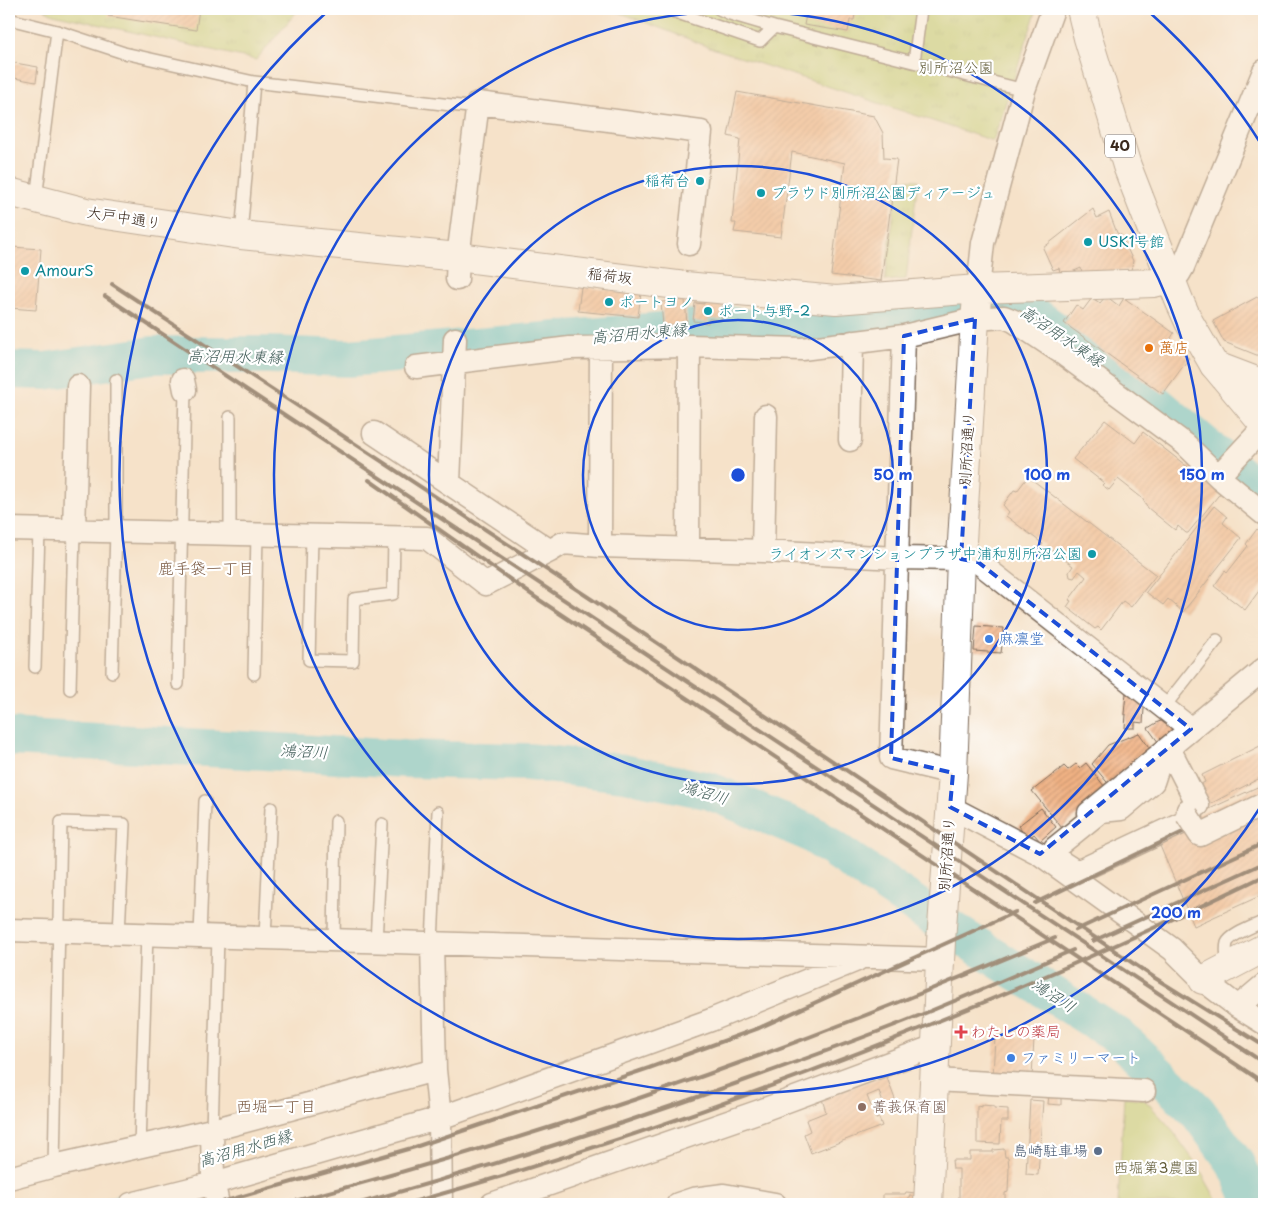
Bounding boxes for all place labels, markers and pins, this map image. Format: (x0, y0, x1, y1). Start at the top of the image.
place label: 稲荷台 (645, 168, 690, 191)
marker: 稲荷台 (694, 175, 706, 187)
place label: プラウド別所沼公園ディアージュ (771, 180, 996, 203)
marker: プラウド別所沼公園ディアージュ (755, 187, 767, 199)
place label: USK1号館 (1098, 229, 1164, 252)
marker: USK1号館 (1082, 236, 1094, 248)
place label: AmourS (35, 258, 94, 281)
marker: AmourS (19, 265, 31, 277)
place label: ポートヨノ (619, 289, 694, 312)
marker: ポートヨノ (603, 296, 615, 308)
place label: ポート与野-2 (718, 298, 810, 321)
marker: ポート与野-2 (702, 305, 714, 317)
place label: 萬店 (1159, 335, 1189, 358)
marker: 萬店 (1143, 342, 1155, 354)
centre of rings (729, 466, 747, 484)
place label: ライオンズマンションプラザ中浦和別所沼公園 (769, 541, 1082, 564)
marker: ライオンズマンションプラザ中浦和別所沼公園 (1086, 548, 1098, 560)
place label: 麻凛堂 (999, 626, 1044, 649)
marker: 麻凛堂 (983, 633, 995, 645)
place label: わたしの薬局 (971, 1019, 1061, 1042)
marker: わたしの薬局 (955, 1026, 967, 1038)
place label: ファミリーマート (1021, 1045, 1141, 1068)
marker: ファミリーマート (1005, 1052, 1017, 1064)
place label: 菁莪保育園 (872, 1094, 947, 1117)
marker: 菁莪保育園 (856, 1101, 868, 1113)
place label: 島崎駐車場 (1013, 1138, 1088, 1161)
marker: 島崎駐車場 (1092, 1145, 1104, 1157)

